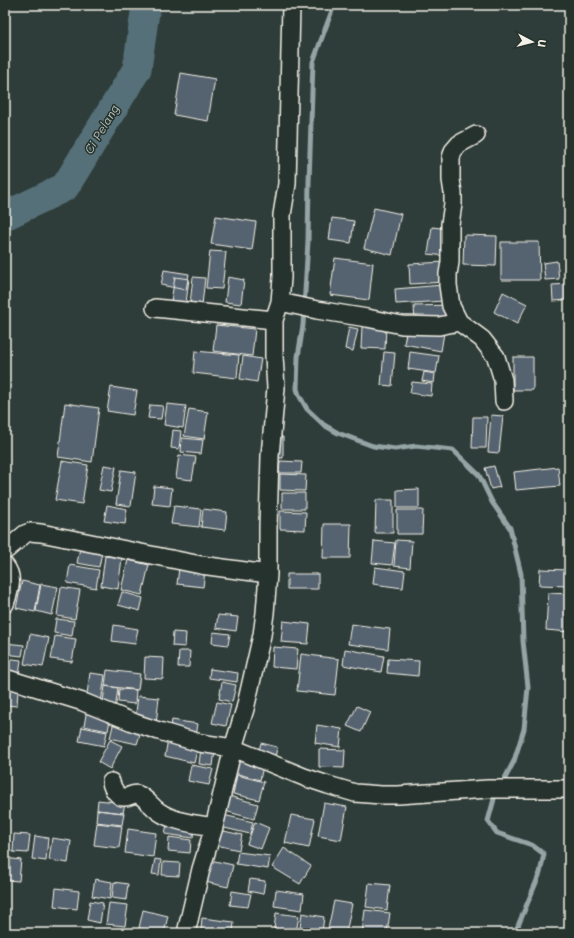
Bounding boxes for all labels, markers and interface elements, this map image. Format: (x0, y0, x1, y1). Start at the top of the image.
north arrow (512, 22, 552, 62)
text: U (535, 39, 550, 48)
water label: Ci Pelang (80, 101, 122, 157)

